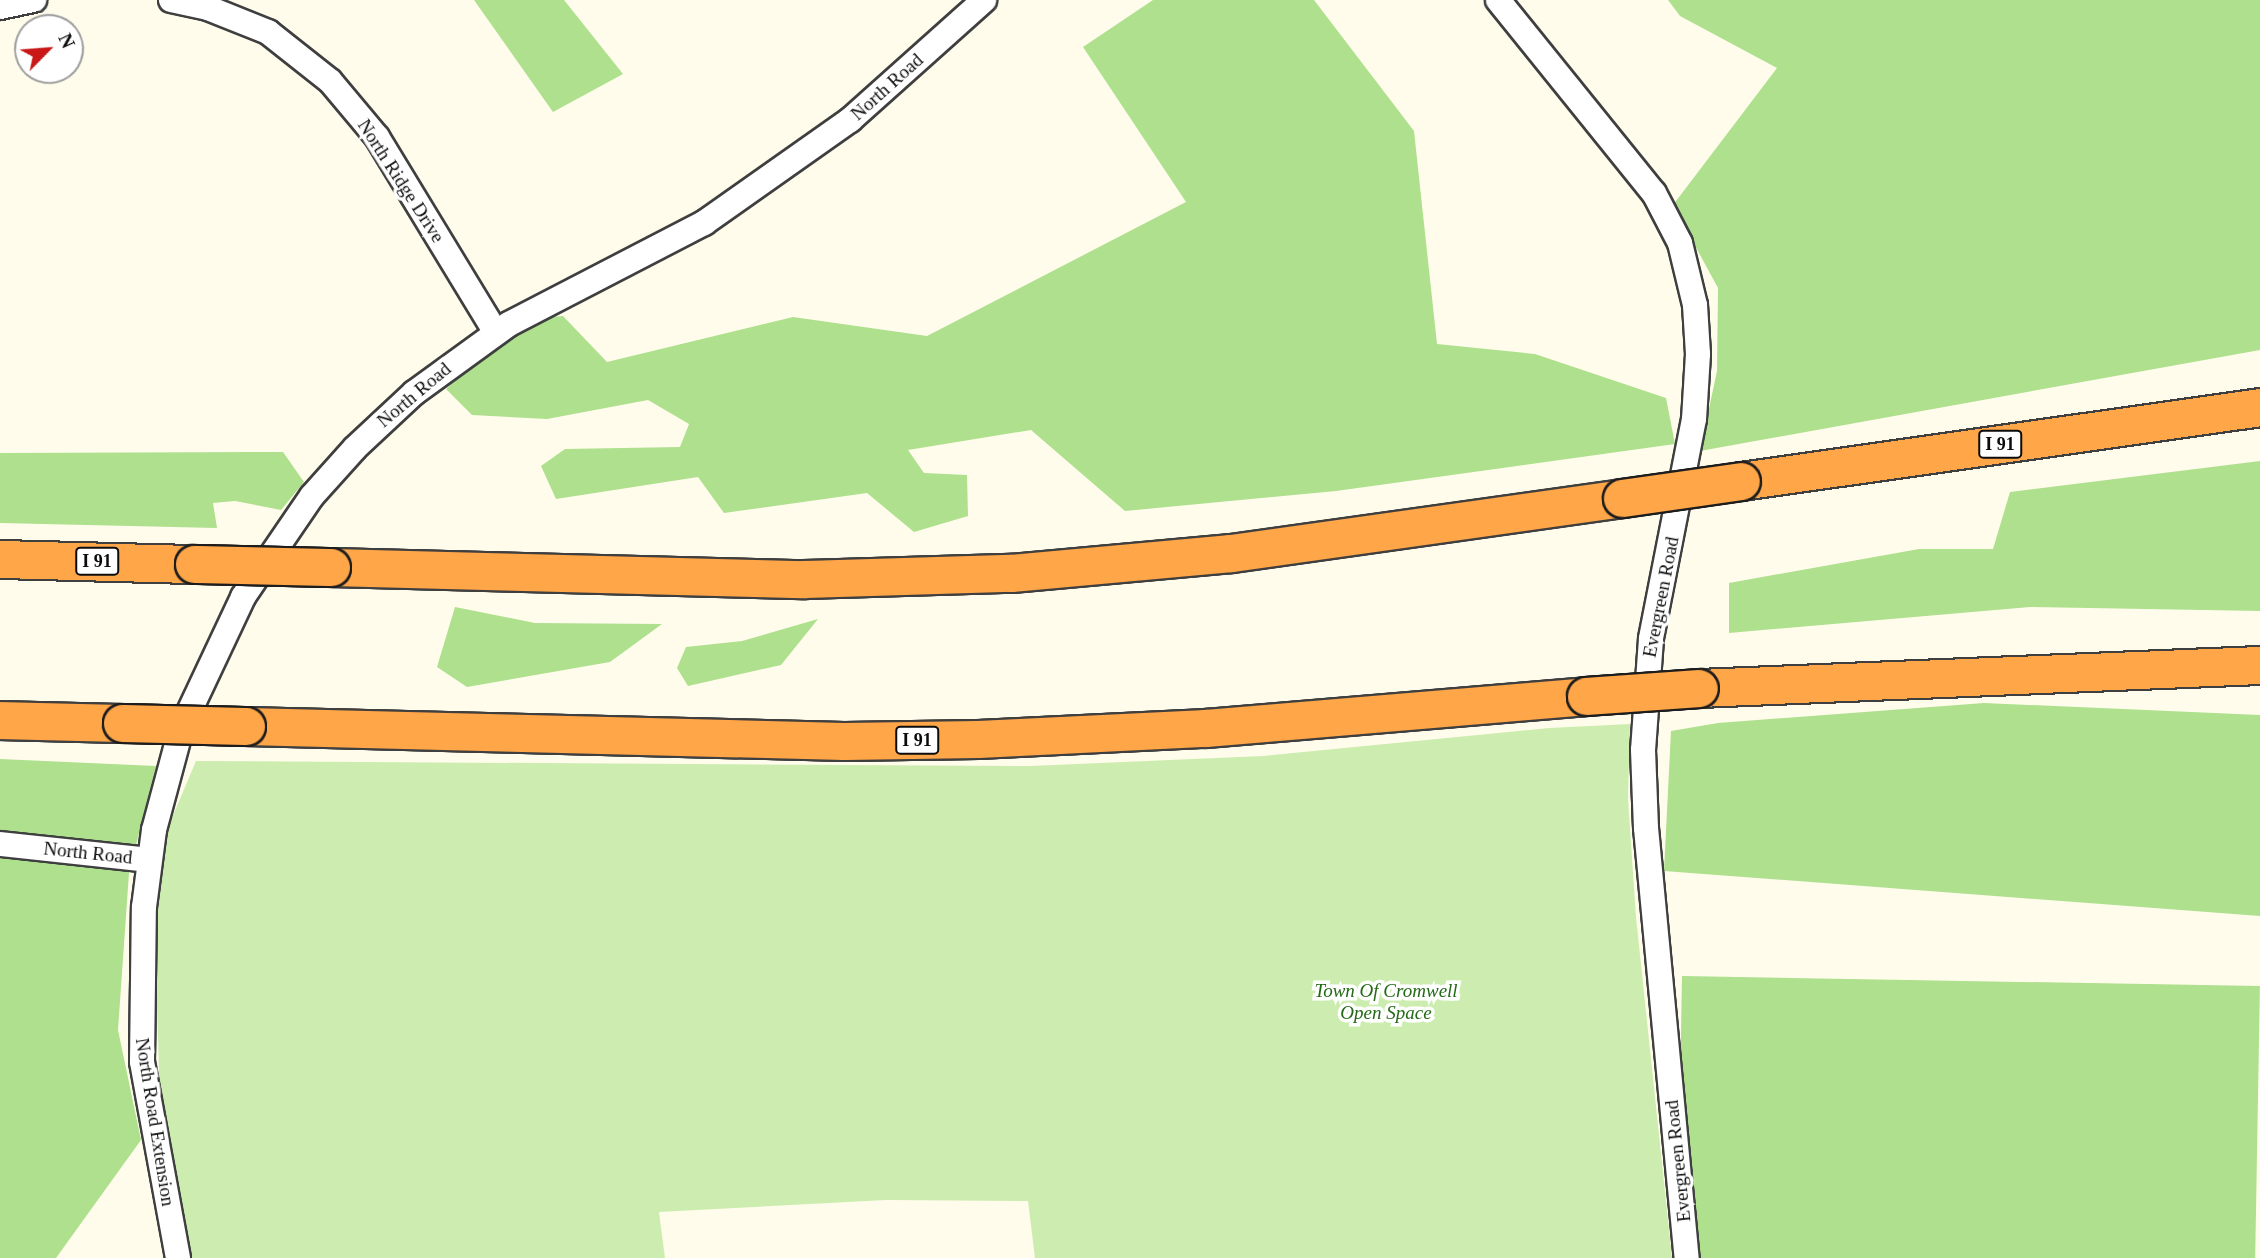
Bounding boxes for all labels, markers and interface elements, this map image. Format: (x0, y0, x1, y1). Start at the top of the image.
north arrow (14, 14, 84, 84)
text: N (54, 30, 79, 51)
street label: North Road (846, 49, 928, 125)
street label: North Ridge Drive (353, 115, 449, 247)
street label: North Road (373, 358, 455, 432)
road number: I 91 (1977, 430, 2023, 458)
street label: Evergreen Road (1638, 535, 1684, 659)
road number: I 91 (74, 546, 120, 576)
road number: I 91 (894, 726, 940, 754)
street label: North Road (42, 837, 134, 869)
park label: Town Of Cromwell Open Space (1314, 980, 1458, 1024)
street label: North Road Extension (130, 1036, 180, 1208)
street label: Evergreen Road (1660, 1099, 1696, 1223)

